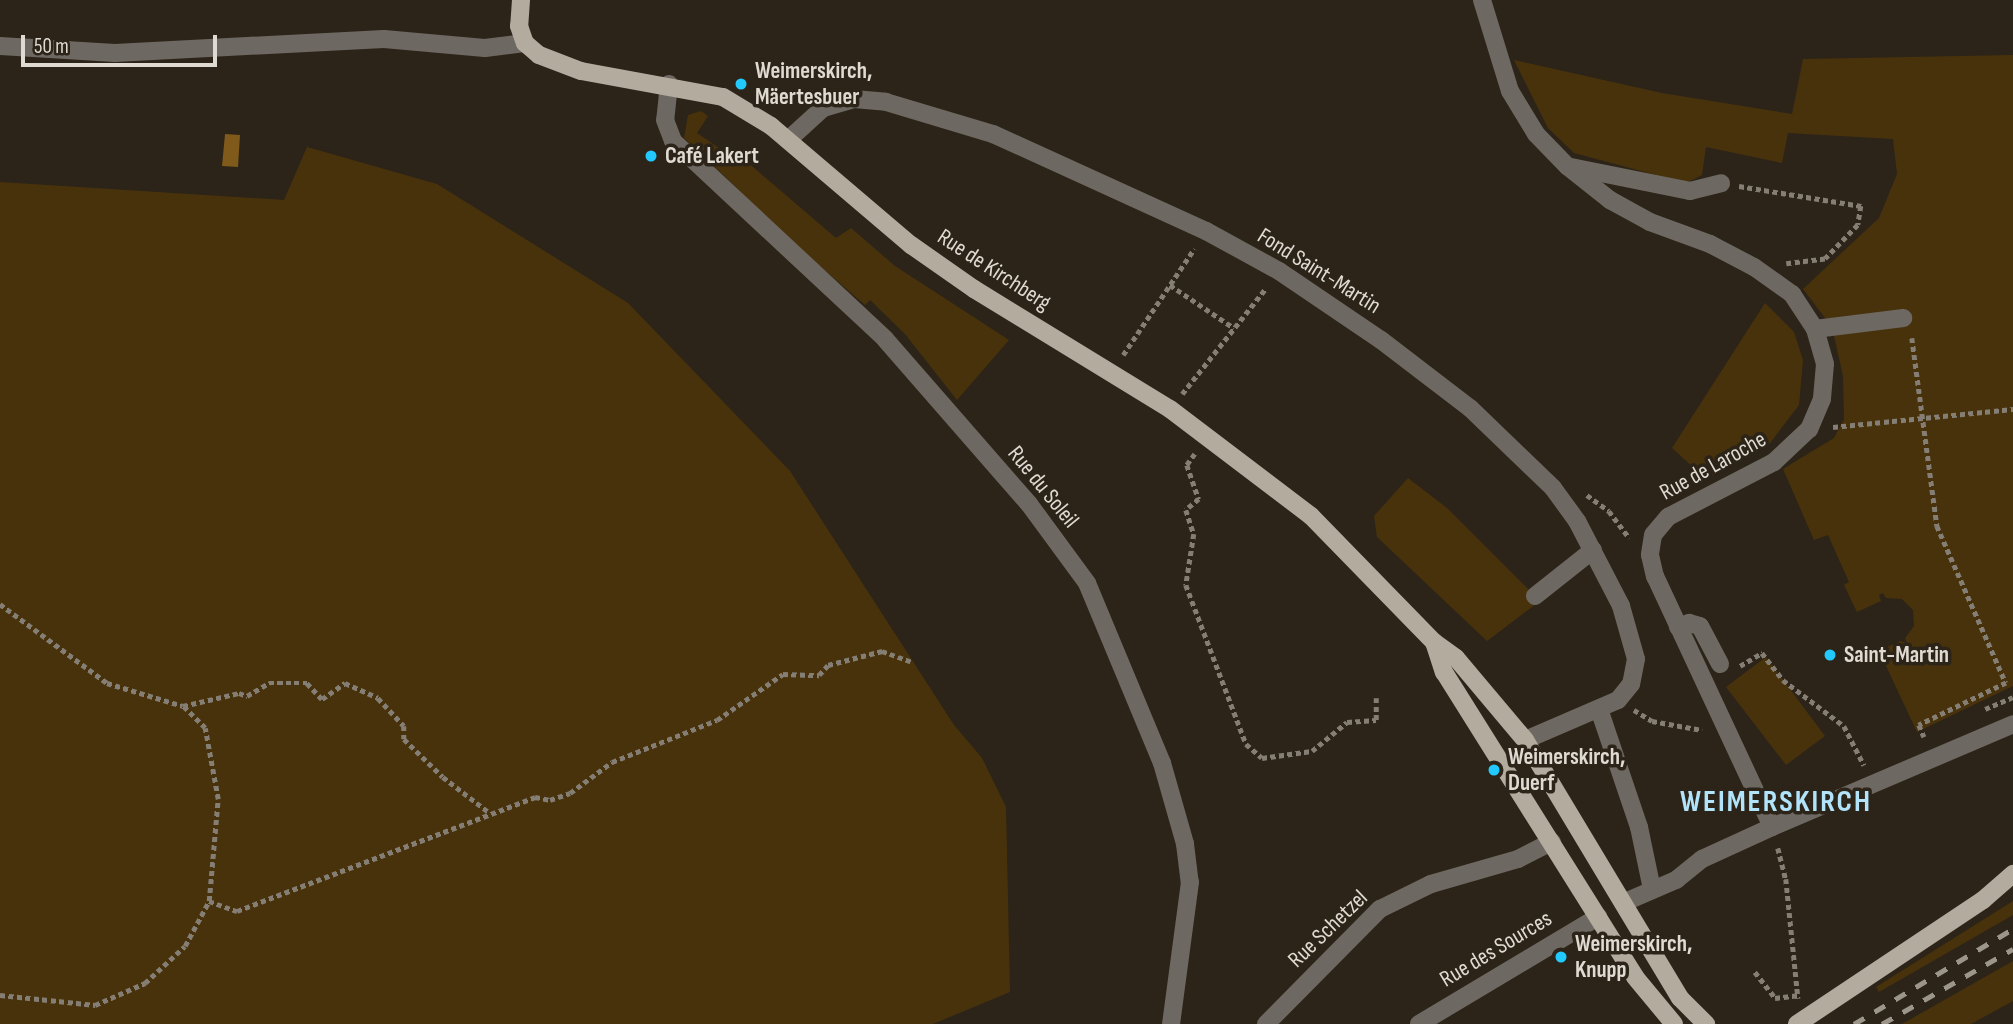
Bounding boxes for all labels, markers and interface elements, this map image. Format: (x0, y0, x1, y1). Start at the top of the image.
scale bar (24, 21, 220, 65)
text: 50 m (34, 34, 69, 59)
place label: Weimerskirch, Mäertesbuer (755, 57, 872, 111)
marker: Weimerskirch, Mäertesbuer (733, 76, 749, 92)
place label: Café Lakert (665, 142, 759, 170)
marker: Café Lakert (643, 148, 659, 164)
street label: Fond Saint-Martin (1252, 222, 1386, 320)
street label: Rue de Kirchberg (932, 223, 1056, 317)
street label: Rue de Laroche (1655, 426, 1771, 506)
street label: Rue du Soleil (1002, 440, 1084, 534)
place label: Saint-Martin (1844, 641, 1949, 669)
marker: Saint-Martin (1822, 647, 1838, 663)
place label: Weimerskirch, Duerf (1508, 743, 1625, 797)
marker: Weimerskirch, Duerf (1486, 762, 1502, 778)
district label: WEIMERSKIRCH (1682, 784, 1870, 820)
street label: Rue Schetzel (1283, 884, 1373, 974)
street label: Rue des Sources (1435, 905, 1557, 993)
place label: Weimerskirch, Knupp (1575, 930, 1692, 984)
marker: Weimerskirch, Knupp (1553, 949, 1569, 965)

